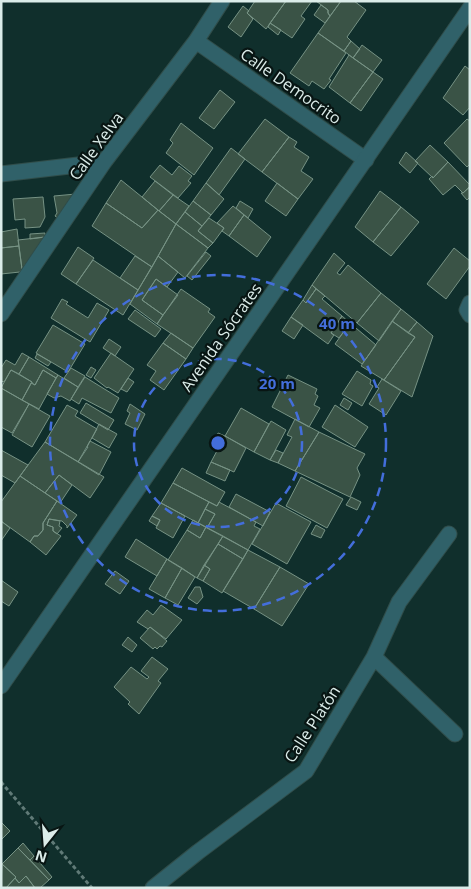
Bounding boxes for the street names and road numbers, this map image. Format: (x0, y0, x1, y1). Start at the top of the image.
street label: Calle Democrito (236, 43, 346, 129)
street label: Calle Xelva (64, 107, 128, 185)
street label: Avenida Sócrates (175, 278, 267, 396)
street label: Calle Platón (279, 681, 345, 767)

